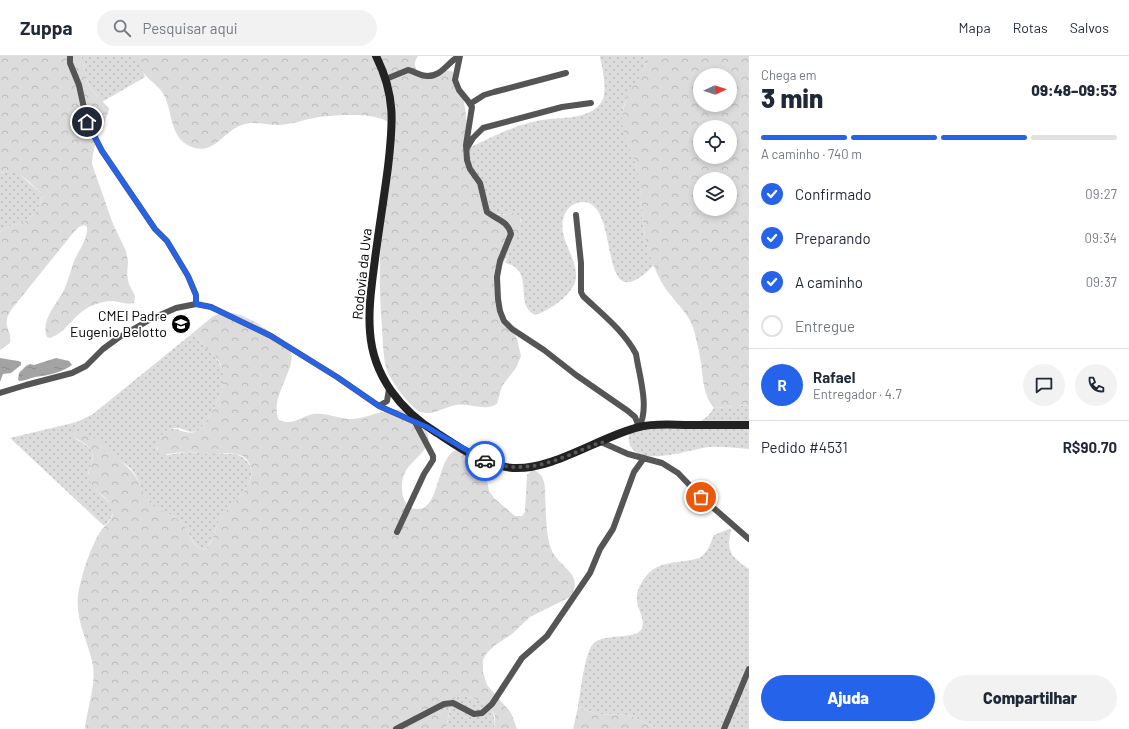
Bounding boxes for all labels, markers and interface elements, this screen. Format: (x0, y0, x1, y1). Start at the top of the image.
search box (97, 10, 377, 46)
text: Zuppa (20, 16, 73, 39)
icon: search (111, 17, 133, 39)
text: Pesquisar aqui (143, 19, 238, 37)
text: Mapa (959, 19, 991, 36)
text: Rotas (1013, 19, 1048, 36)
text: Salvos (1070, 19, 1109, 36)
text: Chega em (761, 67, 817, 83)
north arrow (693, 68, 737, 112)
map controls (693, 68, 737, 216)
text: 09:48–09:53 (1031, 81, 1117, 99)
text: 3 min (761, 82, 823, 113)
pin (70, 105, 104, 139)
icon: home (76, 111, 98, 133)
button: locate (693, 120, 737, 164)
text: A caminho · 740 m (761, 146, 862, 162)
button: layers (693, 172, 737, 216)
icon: check (761, 183, 783, 205)
text: Confirmado (795, 185, 871, 203)
text: 09:27 (1085, 186, 1117, 202)
street label: Rodovia da Uva (348, 227, 375, 320)
icon: check (761, 227, 783, 249)
text: Preparando (795, 229, 871, 247)
text: 09:34 (1085, 230, 1117, 246)
icon: check (761, 271, 783, 293)
text: A caminho (795, 273, 863, 291)
text: 09:37 (1086, 274, 1117, 290)
place label: CMEI Padre Eugenio Belotto (70, 307, 167, 340)
school or university icon: CMEI Padre Eugenio Belotto (170, 313, 192, 335)
text: Entregue (795, 317, 855, 335)
button: chat (1023, 364, 1065, 406)
button: phone (1075, 364, 1117, 406)
text: Rafael (813, 368, 855, 386)
text: R (777, 376, 787, 394)
text: Entregador · 4.7 (813, 386, 902, 402)
text: Pedido #4531 (761, 438, 848, 456)
text: R$90.70 (1063, 438, 1117, 456)
courier (465, 441, 505, 481)
icon: car (474, 450, 496, 472)
pin (684, 480, 718, 514)
icon: bag (690, 486, 712, 508)
button: Ajuda (761, 675, 935, 721)
button: Compartilhar (943, 675, 1117, 721)

